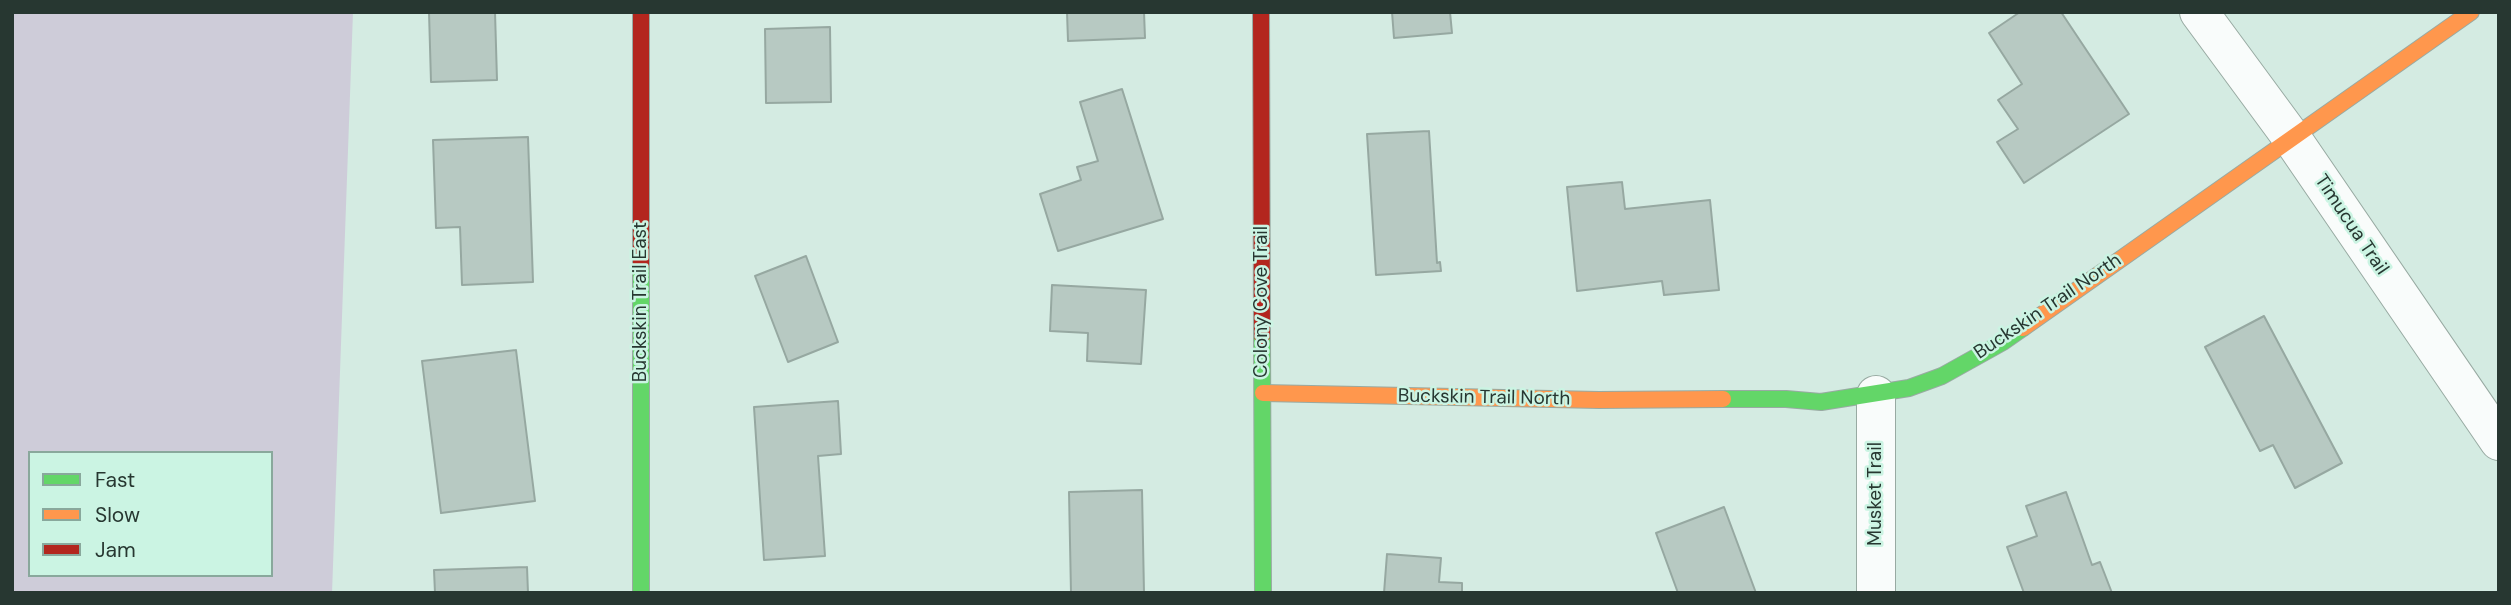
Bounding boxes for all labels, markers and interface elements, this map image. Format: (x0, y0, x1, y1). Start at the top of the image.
street label: Timucua Trail (2309, 171, 2393, 279)
street label: Buckskin Trail East (630, 222, 652, 382)
street label: Colony Cove Trail (1251, 226, 1273, 378)
street label: Buckskin Trail North (1970, 249, 2126, 365)
street label: Buckskin Trail North (1398, 385, 1570, 411)
street label: Musket Trail (1865, 442, 1887, 546)
legend (28, 451, 273, 577)
text: Fast (95, 466, 135, 494)
text: Slow (95, 501, 140, 529)
text: Jam (95, 536, 136, 564)

